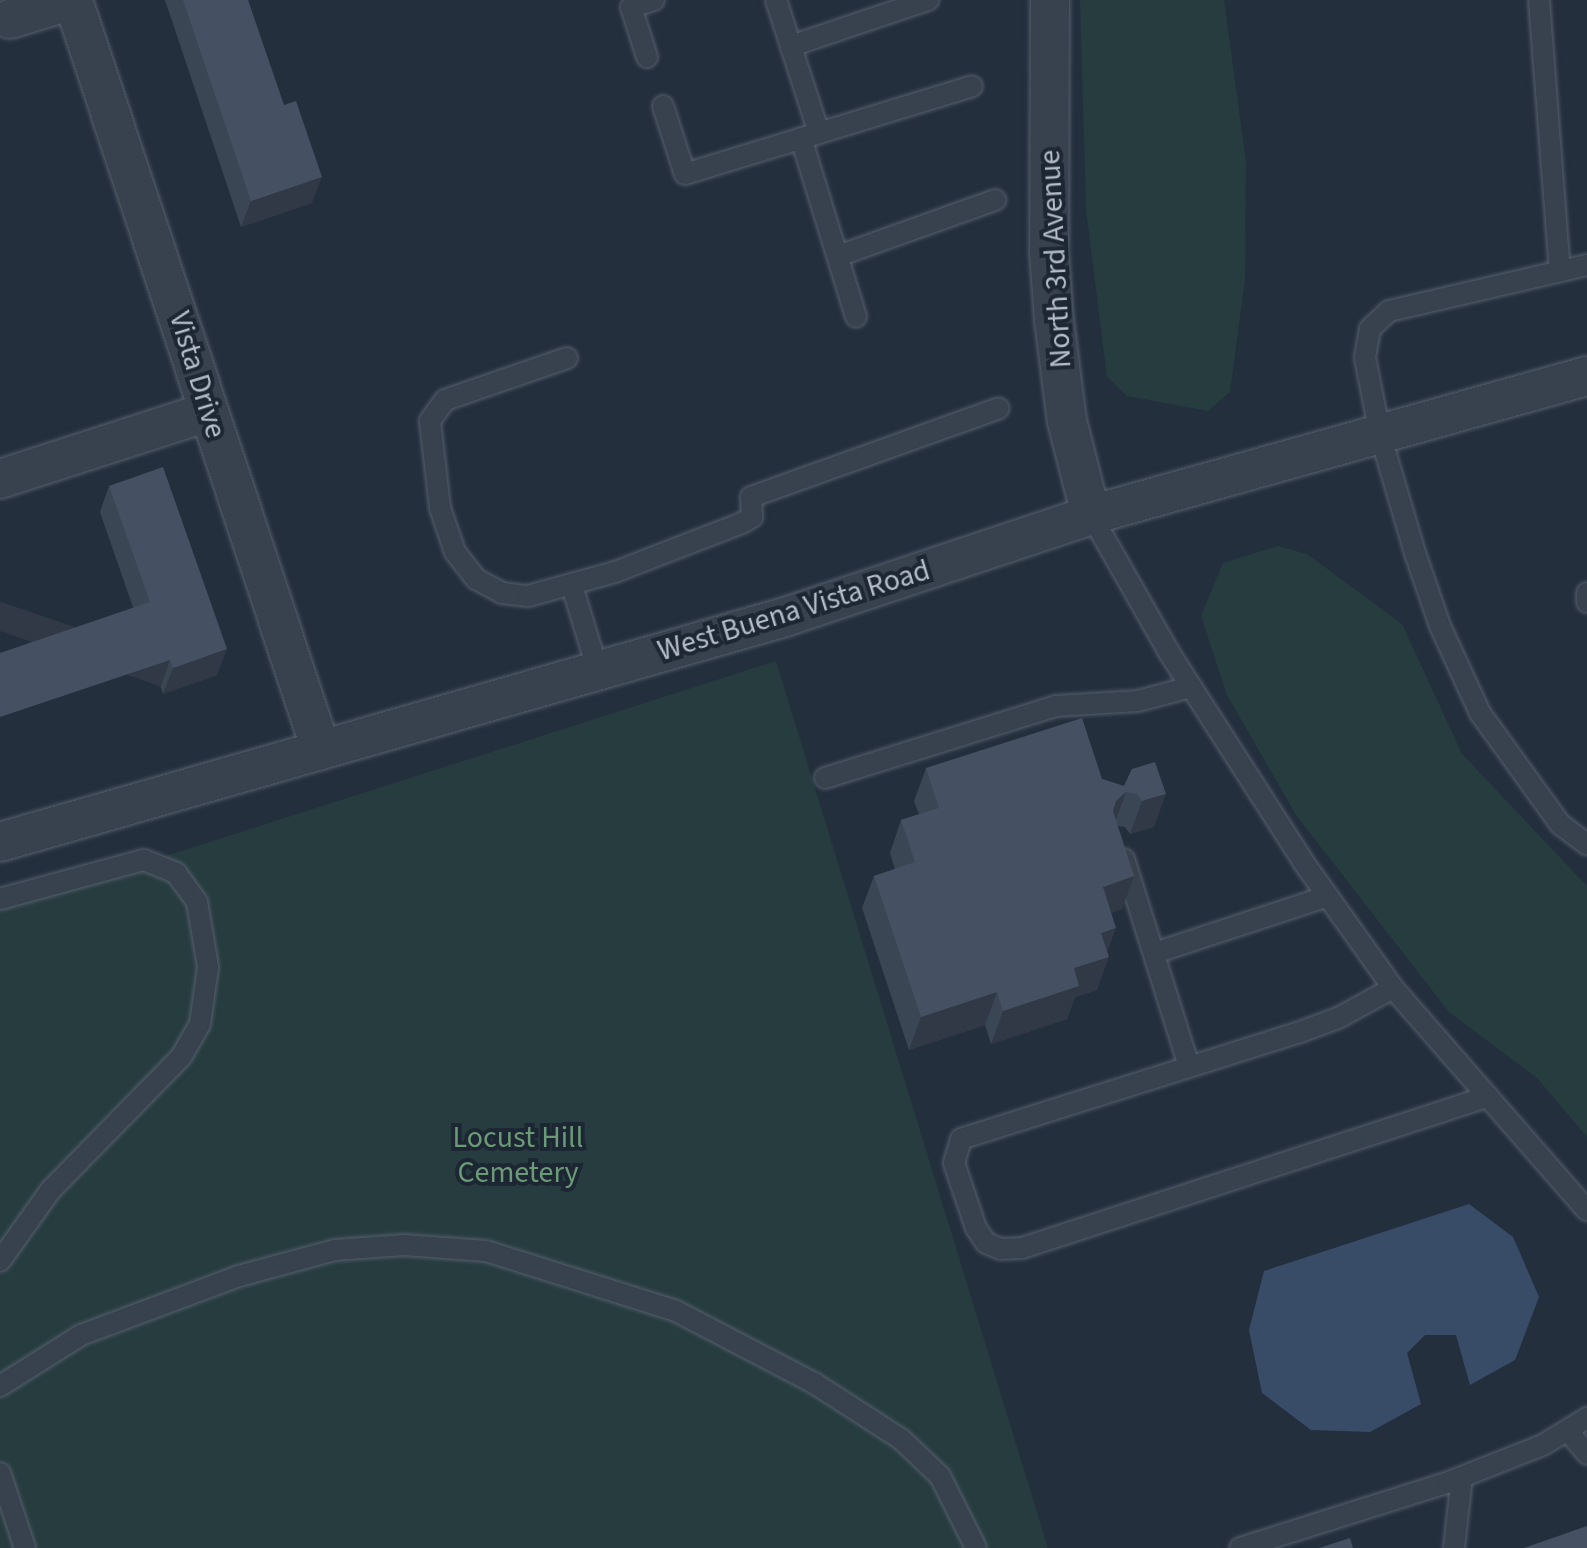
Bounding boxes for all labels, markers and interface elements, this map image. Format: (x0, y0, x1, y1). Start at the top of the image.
street label: North 3rd Avenue (1032, 149, 1080, 369)
street label: Vista Drive (161, 307, 233, 443)
street label: West Buena Vista Road (654, 552, 934, 670)
park label: Locust Hill Cemetery (453, 1120, 583, 1190)

